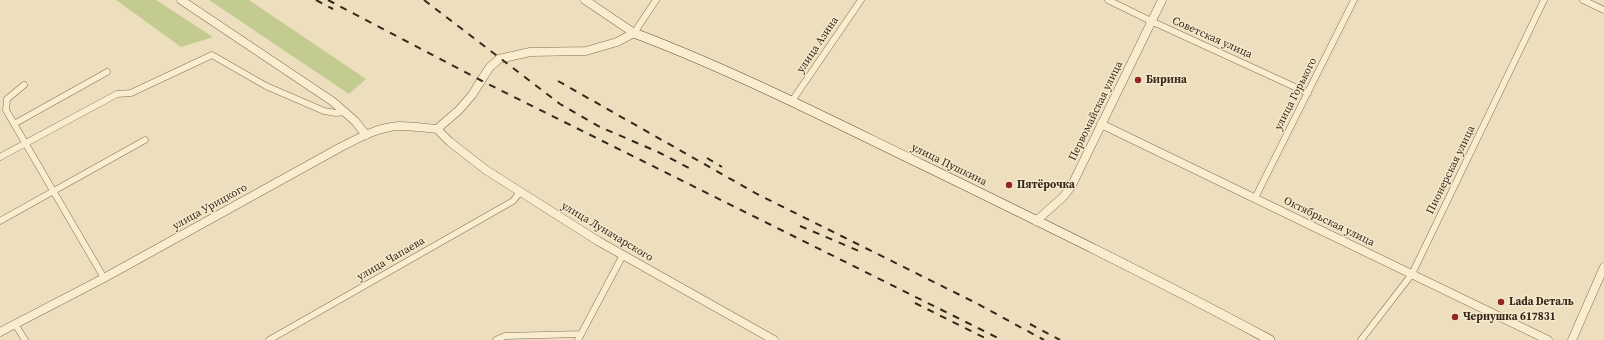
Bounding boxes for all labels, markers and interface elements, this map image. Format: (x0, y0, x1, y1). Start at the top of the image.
street label: улица Азина (794, 14, 842, 76)
street label: Советская улица (1170, 14, 1254, 62)
street label: улица Горького (1272, 56, 1320, 132)
street label: Первомайская улица (1066, 59, 1126, 163)
place label: Бирина (1146, 73, 1187, 87)
marker: Бирина (1133, 75, 1143, 85)
street label: Пионерская улица (1424, 124, 1478, 216)
street label: улица Пушкина (909, 141, 989, 189)
place label: Пятёрочка (1017, 178, 1075, 192)
marker: Пятёрочка (1004, 180, 1014, 190)
street label: улица Урицкого (170, 181, 250, 233)
street label: Октябрьская улица (1281, 194, 1377, 250)
street label: улица Луначарского (559, 199, 655, 265)
street label: улица Чапаева (355, 234, 427, 284)
place label: Lada Dеталь (1509, 295, 1574, 309)
marker: Lada Dеталь (1496, 297, 1506, 307)
place label: Чернушка 617831 (1463, 310, 1556, 324)
marker: Чернушка 617831 (1450, 312, 1460, 322)

